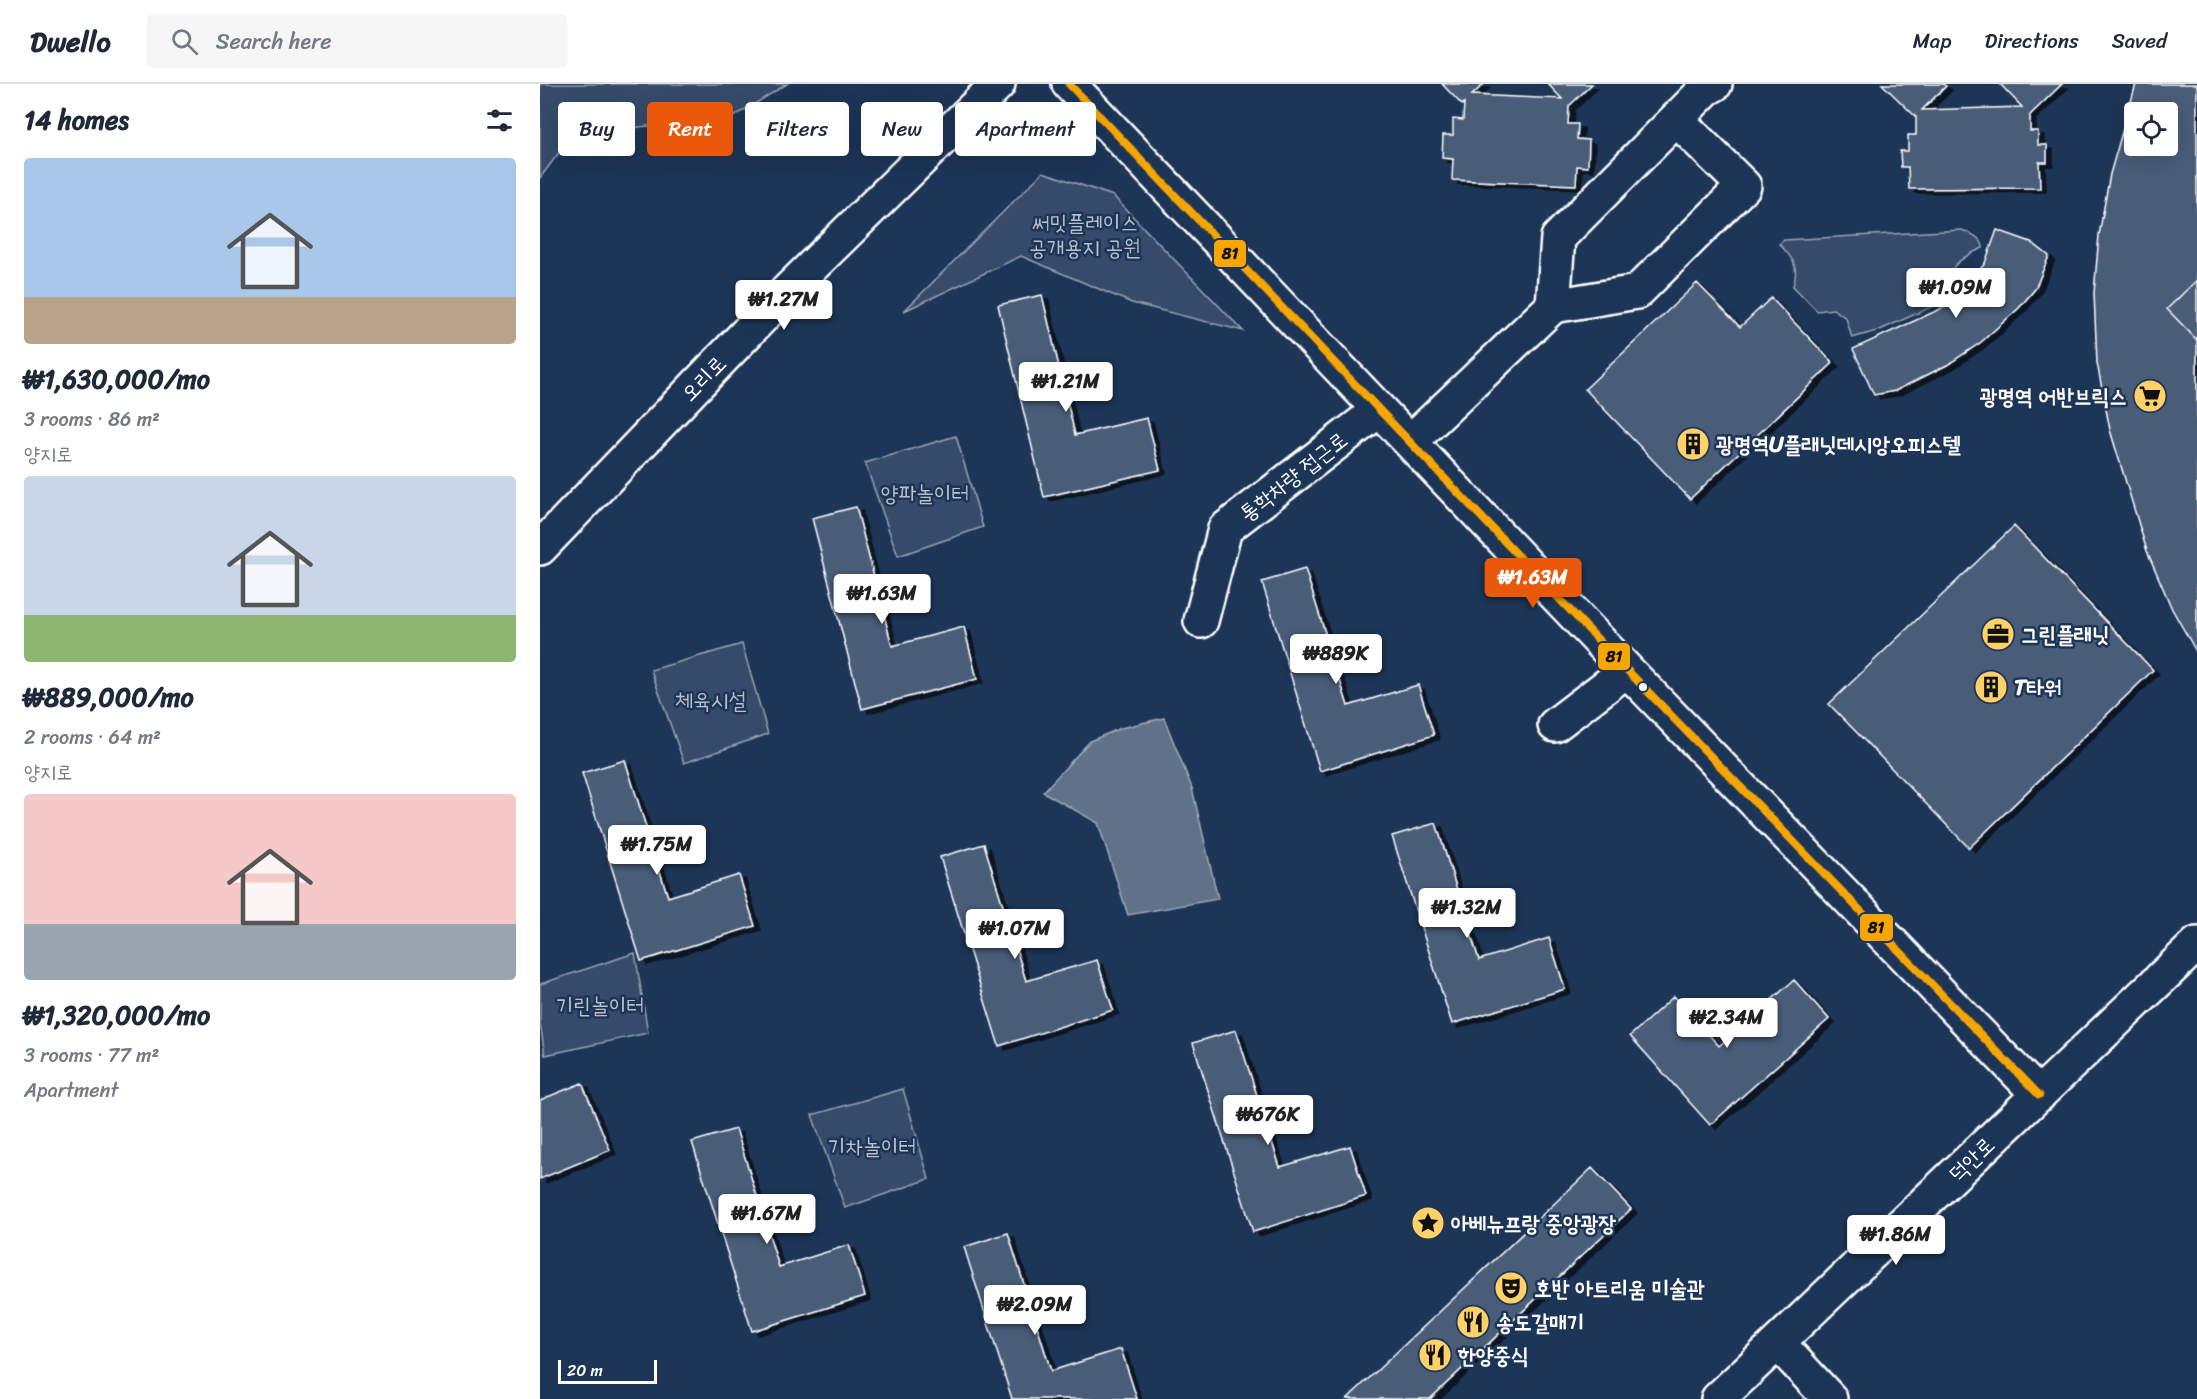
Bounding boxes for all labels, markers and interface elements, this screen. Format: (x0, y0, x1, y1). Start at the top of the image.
search box (147, 14, 567, 68)
text: Dwello (30, 17, 111, 66)
text: Search here (216, 22, 332, 61)
text: Map (1913, 22, 1951, 60)
text: Directions (1984, 22, 2079, 60)
text: Saved (2112, 22, 2167, 60)
icon: search (168, 25, 201, 58)
text: 14 homes (24, 97, 129, 143)
chip: Buy (558, 102, 635, 156)
chip: Rent (647, 102, 733, 156)
chip: Filters (745, 102, 849, 156)
chip: New (861, 102, 943, 156)
chip: Apartment (955, 102, 1096, 156)
map controls (2124, 102, 2178, 156)
button: locate (2124, 102, 2178, 156)
icon: filters (483, 104, 516, 137)
icon: home (216, 197, 324, 305)
park label: 써밋플레이스 공개용지 공원 (1029, 203, 1141, 267)
line badge: 81 (1213, 239, 1247, 268)
text: 81 (1221, 239, 1238, 268)
pin: ₩1.09M (1907, 268, 2005, 319)
text: ₩1.09M (1920, 270, 1992, 305)
pin: ₩1.27M (735, 280, 833, 331)
text: ₩1.27M (749, 282, 819, 317)
street label: 오리로 (671, 346, 736, 411)
text: ₩1,630,000/mo (24, 356, 210, 402)
pin: ₩1.21M (1017, 362, 1115, 413)
text: ₩1.21M (1033, 364, 1099, 399)
place label: 광명역 어반브릭스 (1980, 377, 2127, 416)
supermarket icon: 광명역 어반브릭스 (2132, 378, 2168, 414)
text: 3 rooms · 86 m² (24, 402, 160, 437)
street label: 통학차량 접근로 (1230, 421, 1356, 532)
place label: 광명역U플래닛데시앙오피스텔 (1716, 425, 1961, 464)
building icon: 광명역U플래닛데시앙오피스텔 (1675, 426, 1711, 462)
text: 양지로 (24, 437, 72, 472)
park label: 양파놀이터 (881, 474, 969, 513)
icon: home (216, 515, 324, 623)
pin: ₩1.63M (1484, 558, 1582, 609)
text: ₩1.63M (1499, 560, 1567, 595)
pin: ₩1.63M (833, 574, 931, 625)
text: ₩1.63M (848, 576, 916, 611)
place label: 그린플래닛 (2021, 615, 2110, 654)
office icon: 그린플래닛 (1980, 616, 2016, 652)
pin: ₩889K (1294, 634, 1378, 685)
text: ₩889K (1304, 636, 1368, 671)
line badge: 81 (1597, 642, 1631, 671)
text: 81 (1605, 642, 1622, 671)
place label: T타워 (2014, 668, 2062, 707)
building icon: T타워 (1973, 669, 2009, 705)
text: ₩889,000/mo (24, 674, 194, 720)
park label: 체육시설 (676, 681, 747, 720)
unlabelled marker (1637, 681, 1649, 693)
text: 2 rooms · 64 m² (24, 720, 161, 755)
text: 양지로 (24, 755, 72, 790)
pin: ₩1.75M (608, 825, 706, 876)
text: ₩1.75M (622, 827, 692, 862)
icon: home (216, 833, 324, 941)
pin: ₩1.32M (1418, 888, 1516, 939)
text: ₩1.32M (1433, 890, 1501, 925)
pin: ₩1.07M (966, 909, 1064, 960)
text: ₩1.07M (980, 911, 1050, 946)
line badge: 81 (1859, 913, 1894, 942)
text: 81 (1867, 913, 1884, 942)
park label: 기린놀이터 (556, 986, 644, 1025)
text: ₩1,320,000/mo (24, 992, 210, 1038)
pin: ₩2.34M (1678, 998, 1776, 1049)
text: ₩2.34M (1691, 1000, 1763, 1035)
text: 3 rooms · 77 m² (24, 1038, 159, 1073)
text: Apartment (24, 1073, 118, 1108)
pin: ₩676K (1226, 1095, 1310, 1146)
text: ₩676K (1237, 1097, 1299, 1132)
park label: 기차놀이터 (828, 1127, 916, 1166)
street label: 덕안로 (1939, 1127, 2004, 1192)
pin: ₩1.67M (718, 1194, 816, 1245)
text: ₩1.67M (732, 1196, 802, 1231)
place label: 아베뉴프랑 중앙광장 (1451, 1204, 1616, 1243)
place icon: 아베뉴프랑 중앙광장 (1410, 1205, 1446, 1241)
pin: ₩1.86M (1847, 1215, 1945, 1266)
text: ₩1.86M (1861, 1217, 1931, 1252)
place label: 호반 아트리움 미술관 (1534, 1269, 1705, 1308)
theatre icon: 호반 아트리움 미술관 (1493, 1270, 1529, 1306)
pin: ₩2.09M (986, 1285, 1084, 1336)
text: ₩2.09M (998, 1287, 1072, 1322)
place label: 송도갈매기 (1496, 1303, 1585, 1342)
restaurant icon: 송도갈매기 (1455, 1304, 1491, 1340)
place label: 한양중식 (1457, 1336, 1529, 1375)
restaurant icon: 한양중식 (1417, 1337, 1453, 1373)
text: 20 m (567, 1356, 603, 1385)
scale bar (558, 1357, 657, 1384)

